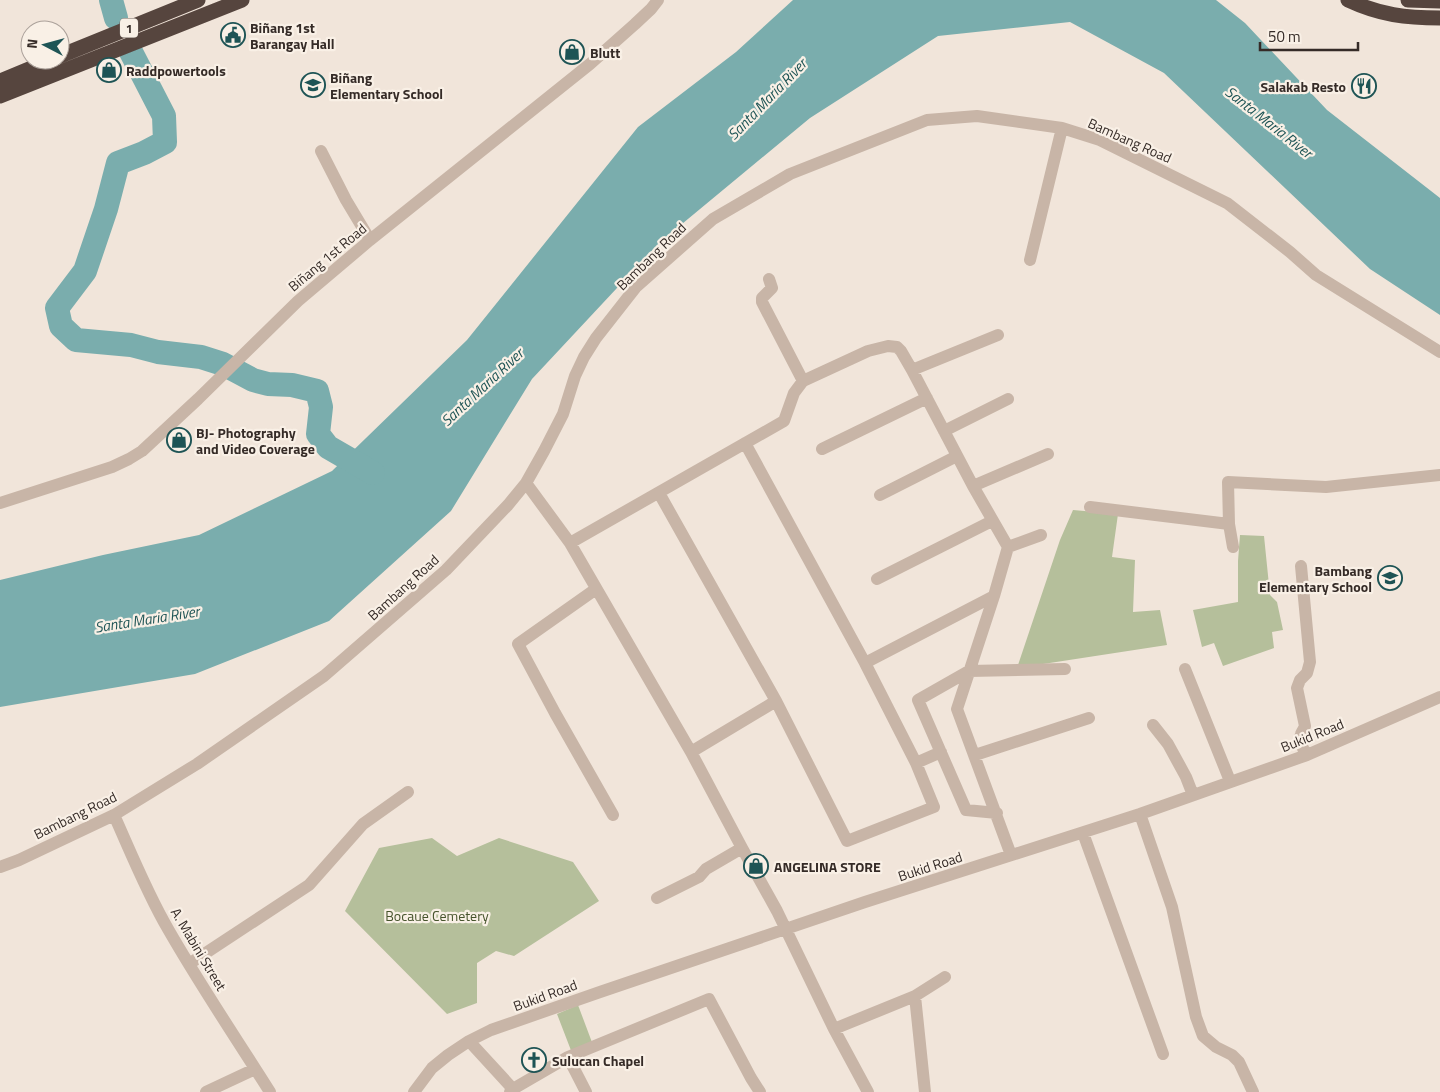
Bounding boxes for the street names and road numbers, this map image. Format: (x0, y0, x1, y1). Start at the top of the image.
road number: 1 (120, 18, 138, 38)
street label: Bambang Road (1085, 112, 1175, 168)
street label: Bambang Road (611, 217, 691, 295)
street label: Biñang 1st Road (283, 218, 371, 296)
street label: Bambang Road (363, 549, 443, 625)
street label: Bukid Road (1277, 713, 1347, 757)
street label: Bambang Road (30, 786, 120, 844)
street label: Bukid Road (895, 846, 965, 886)
street label: A. Mabini Street (166, 904, 232, 995)
street label: Bukid Road (510, 974, 580, 1016)

